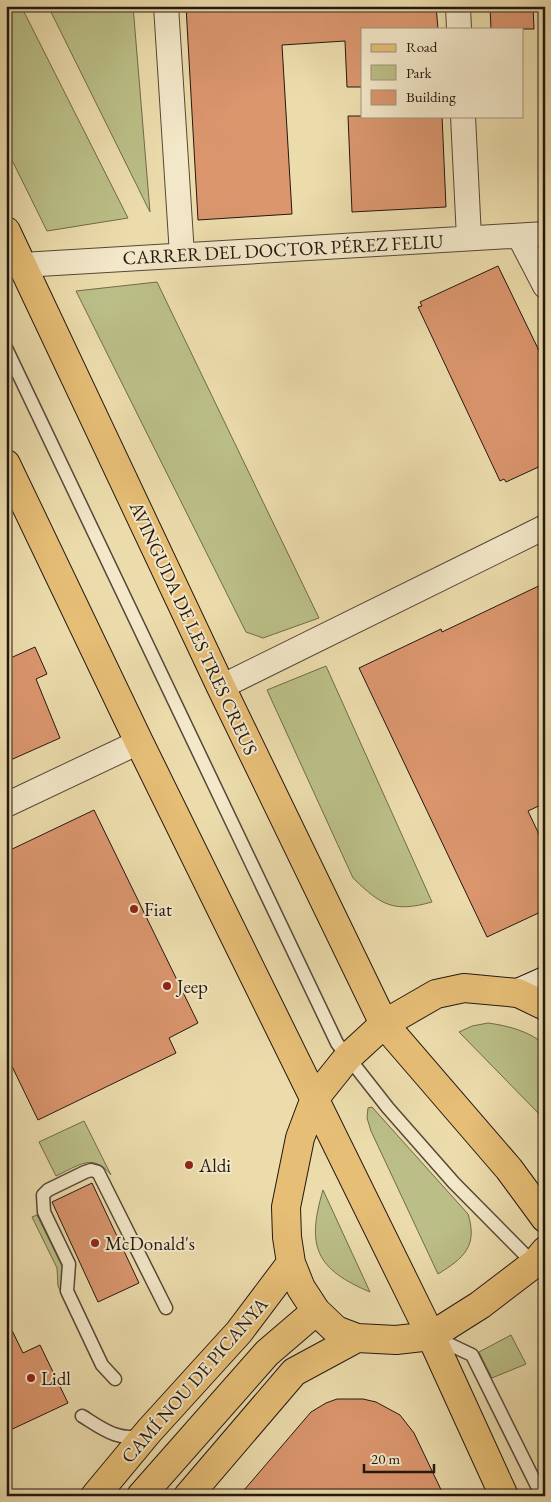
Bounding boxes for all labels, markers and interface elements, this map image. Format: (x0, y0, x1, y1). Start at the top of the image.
legend (361, 28, 524, 118)
text: Road (406, 37, 438, 56)
text: Park (406, 63, 433, 82)
text: Building (406, 87, 456, 106)
street label: CARRER DEL DOCTOR PÉREZ FELIU (122, 229, 444, 270)
street label: AVINGUDA DE LES TRES CREUS (123, 497, 263, 759)
place label: Fiat (144, 897, 172, 922)
marker: Fiat (128, 903, 140, 915)
place label: Jeep (175, 974, 208, 999)
marker: Jeep (161, 980, 173, 992)
place label: Aldi (198, 1153, 231, 1178)
marker: Aldi (183, 1159, 195, 1171)
place label: McDonald's (105, 1231, 195, 1256)
marker: McDonald's (89, 1237, 101, 1249)
street label: CAMÍ NOU DE PICANYA (115, 1291, 274, 1469)
place label: Lidl (41, 1366, 71, 1391)
marker: Lidl (25, 1372, 37, 1384)
scale bar (364, 1442, 434, 1474)
text: 20 m (371, 1449, 400, 1468)

